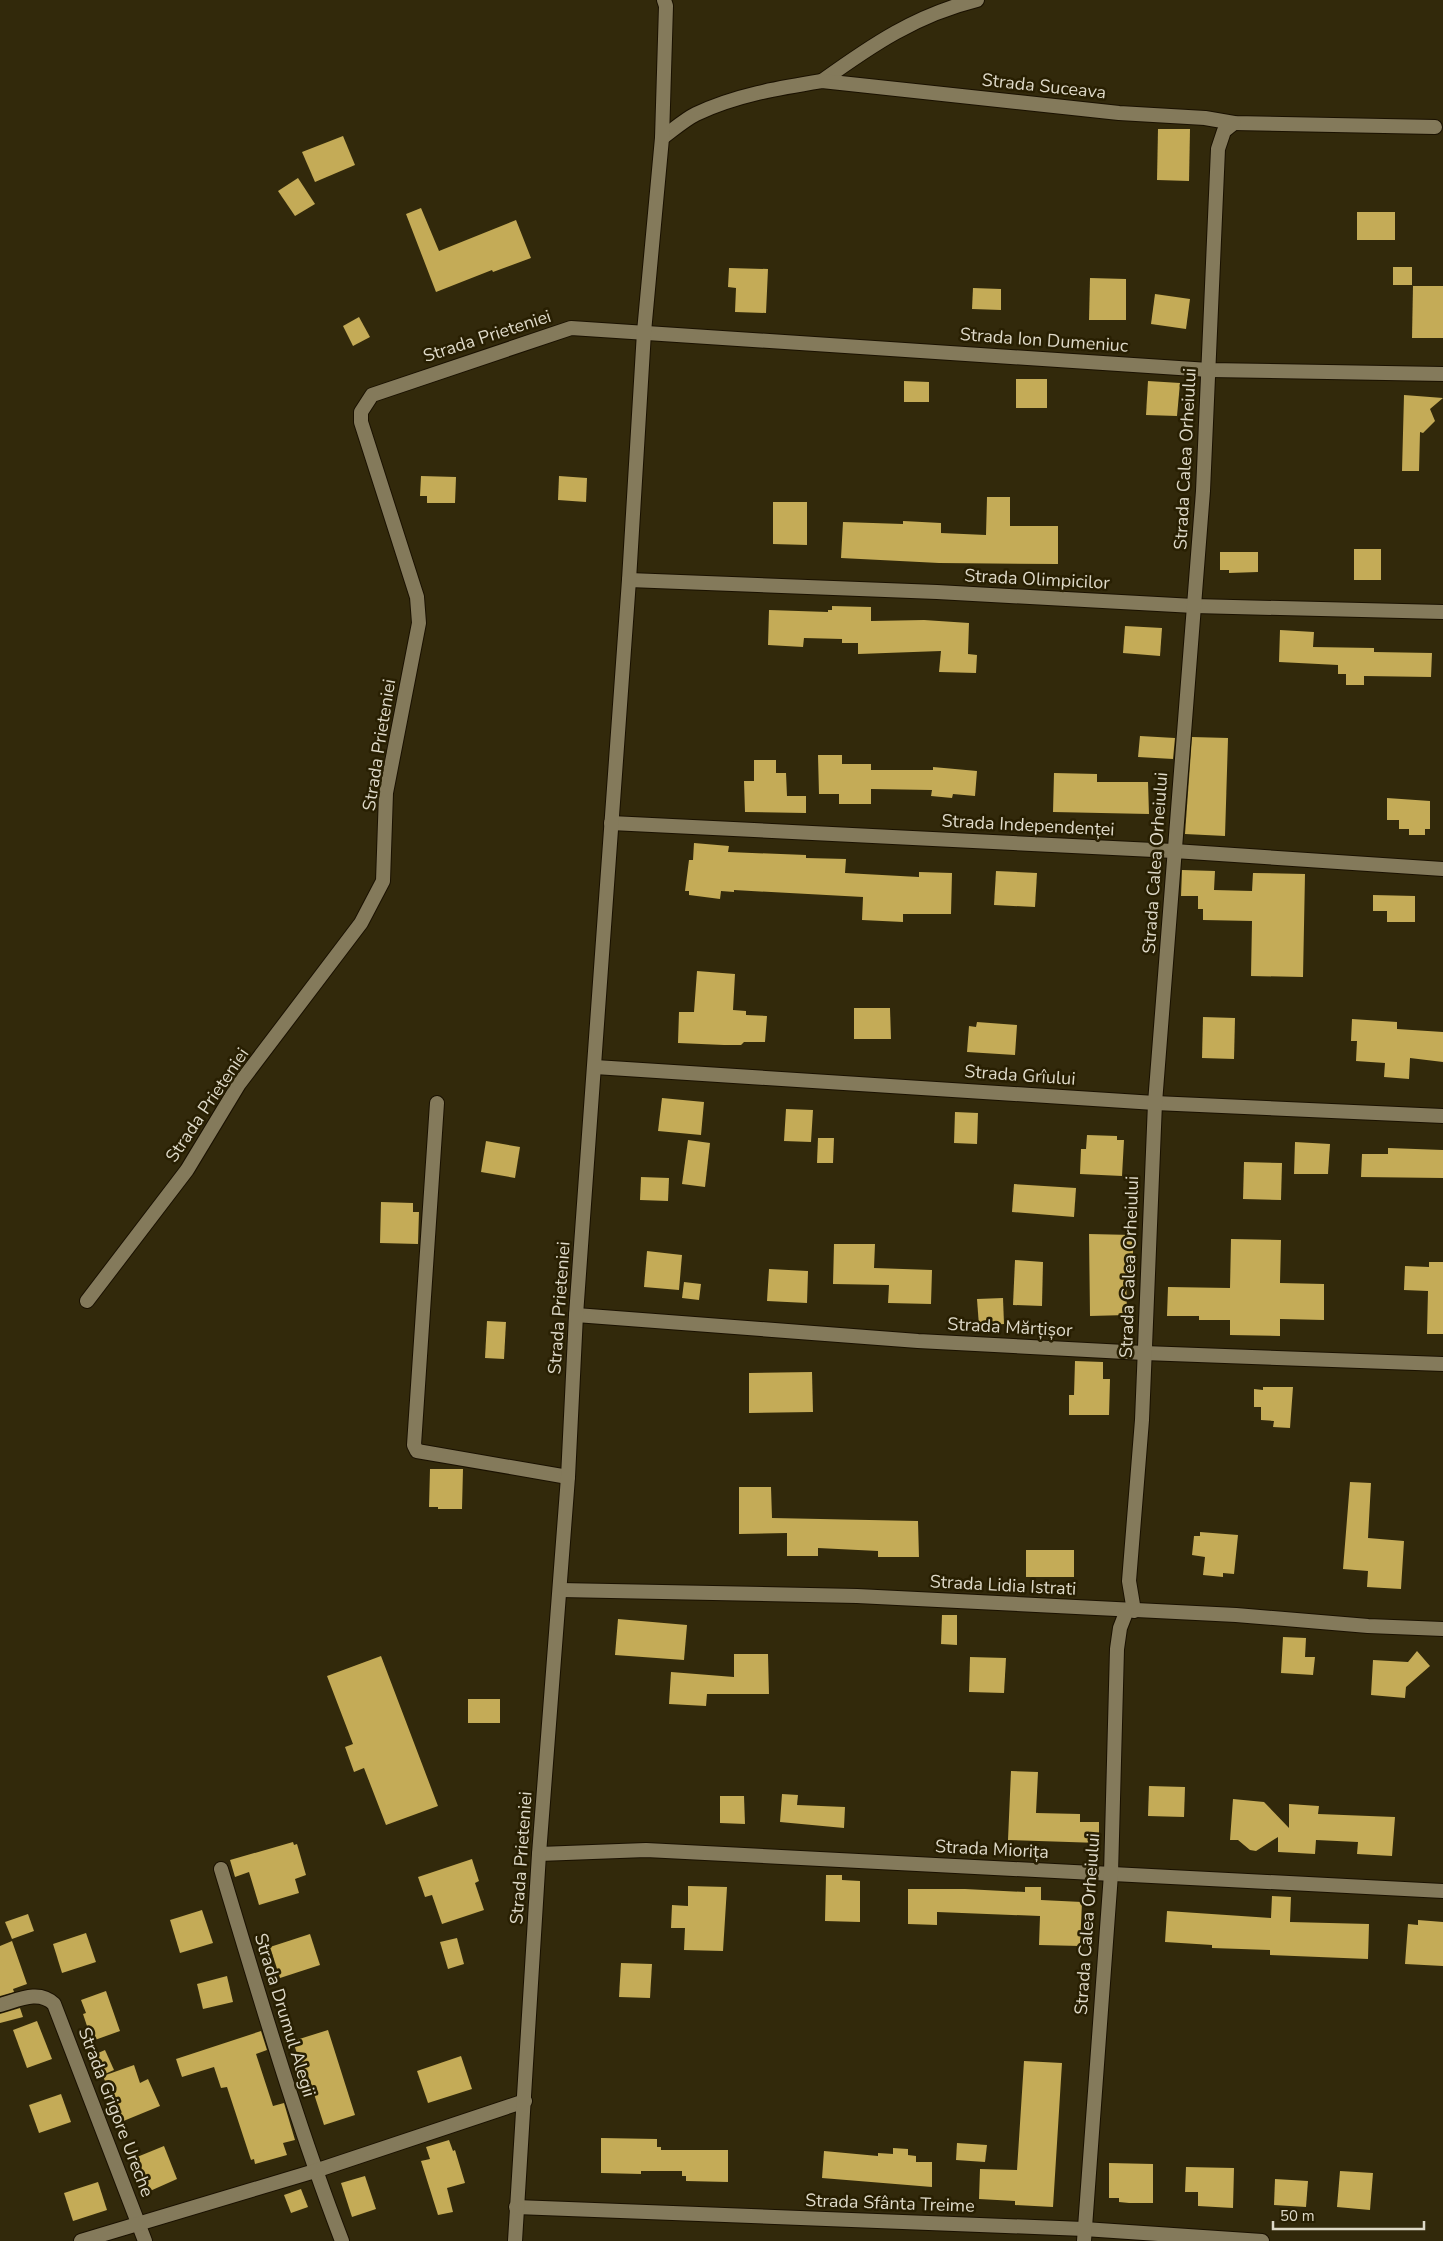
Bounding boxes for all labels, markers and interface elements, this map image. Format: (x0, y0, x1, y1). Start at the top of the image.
street label: Strada Suceava (981, 68, 1107, 104)
street label: Strada Prieteniei (420, 304, 554, 368)
street label: Strada Ion Dumeniuc (959, 322, 1129, 358)
street label: Strada Calea Orheiului (1168, 367, 1202, 551)
street label: Strada Olimpicilor (964, 563, 1111, 595)
street label: Strada Prieteniei (357, 677, 401, 813)
street label: Strada Calea Orheiului (1137, 771, 1173, 955)
street label: Strada Independenței (941, 808, 1115, 842)
street label: Strada Prieteniei (160, 1043, 254, 1167)
street label: Strada Grîului (964, 1059, 1076, 1091)
street label: Strada Calea Orheiului (1114, 1176, 1144, 1358)
street label: Strada Prieteniei (542, 1241, 576, 1375)
street label: Strada Mărțișor (947, 1312, 1074, 1342)
street label: Strada Lidia Istrati (929, 1569, 1077, 1601)
street label: Strada Prieteniei (504, 1791, 538, 1925)
street label: Strada Calea Orheiului (1069, 1832, 1105, 2016)
street label: Strada Miorița (934, 1834, 1050, 1864)
street label: Strada Drumul Alegii (249, 1930, 321, 2100)
street label: Strada Grigore Ureche (73, 2024, 159, 2200)
street label: Strada Sfânta Treime (805, 2188, 975, 2218)
scale bar (1273, 2198, 1424, 2230)
text: 50 m (1280, 2206, 1315, 2226)

